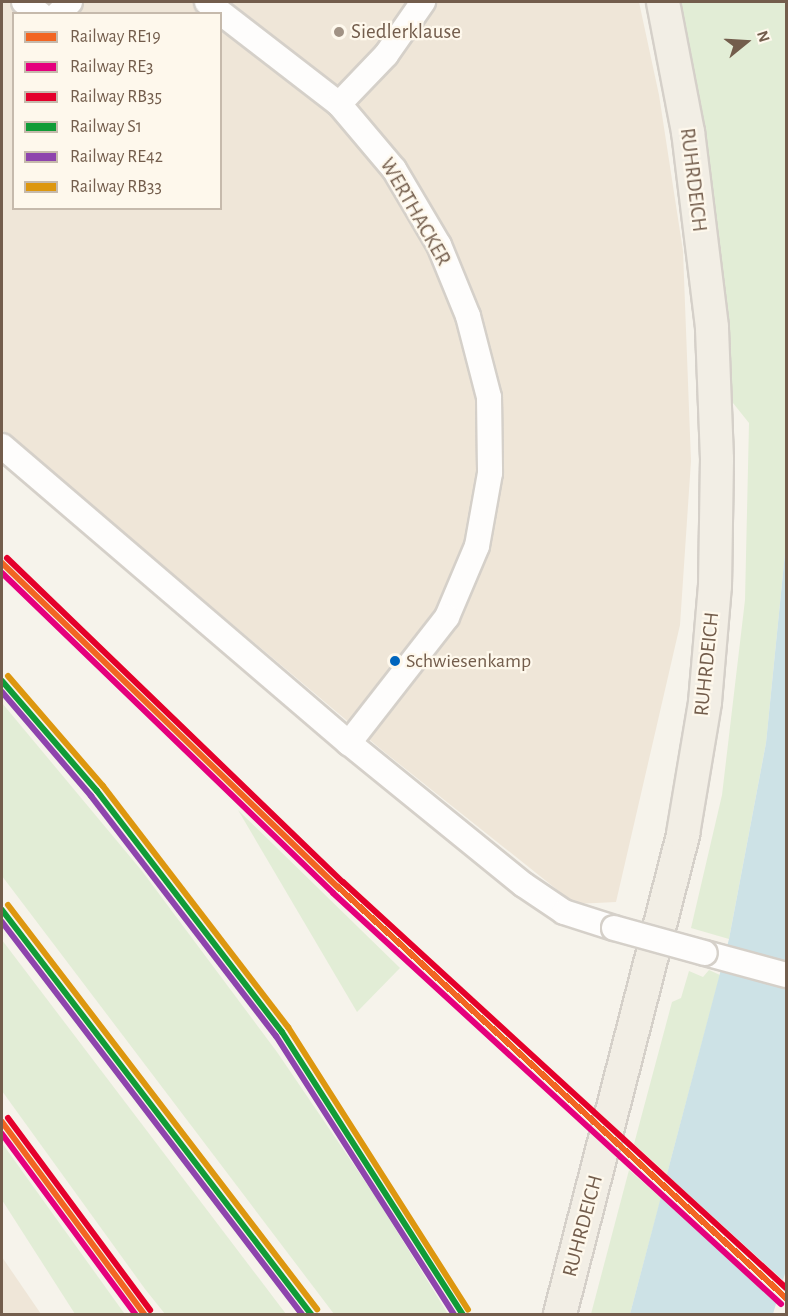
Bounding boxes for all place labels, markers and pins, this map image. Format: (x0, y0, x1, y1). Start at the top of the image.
place label: Siedlerklause (351, 19, 461, 45)
marker: Siedlerklause (332, 25, 346, 39)
place label: Schwiesenkamp (406, 649, 531, 673)
marker: Schwiesenkamp (389, 655, 401, 667)

